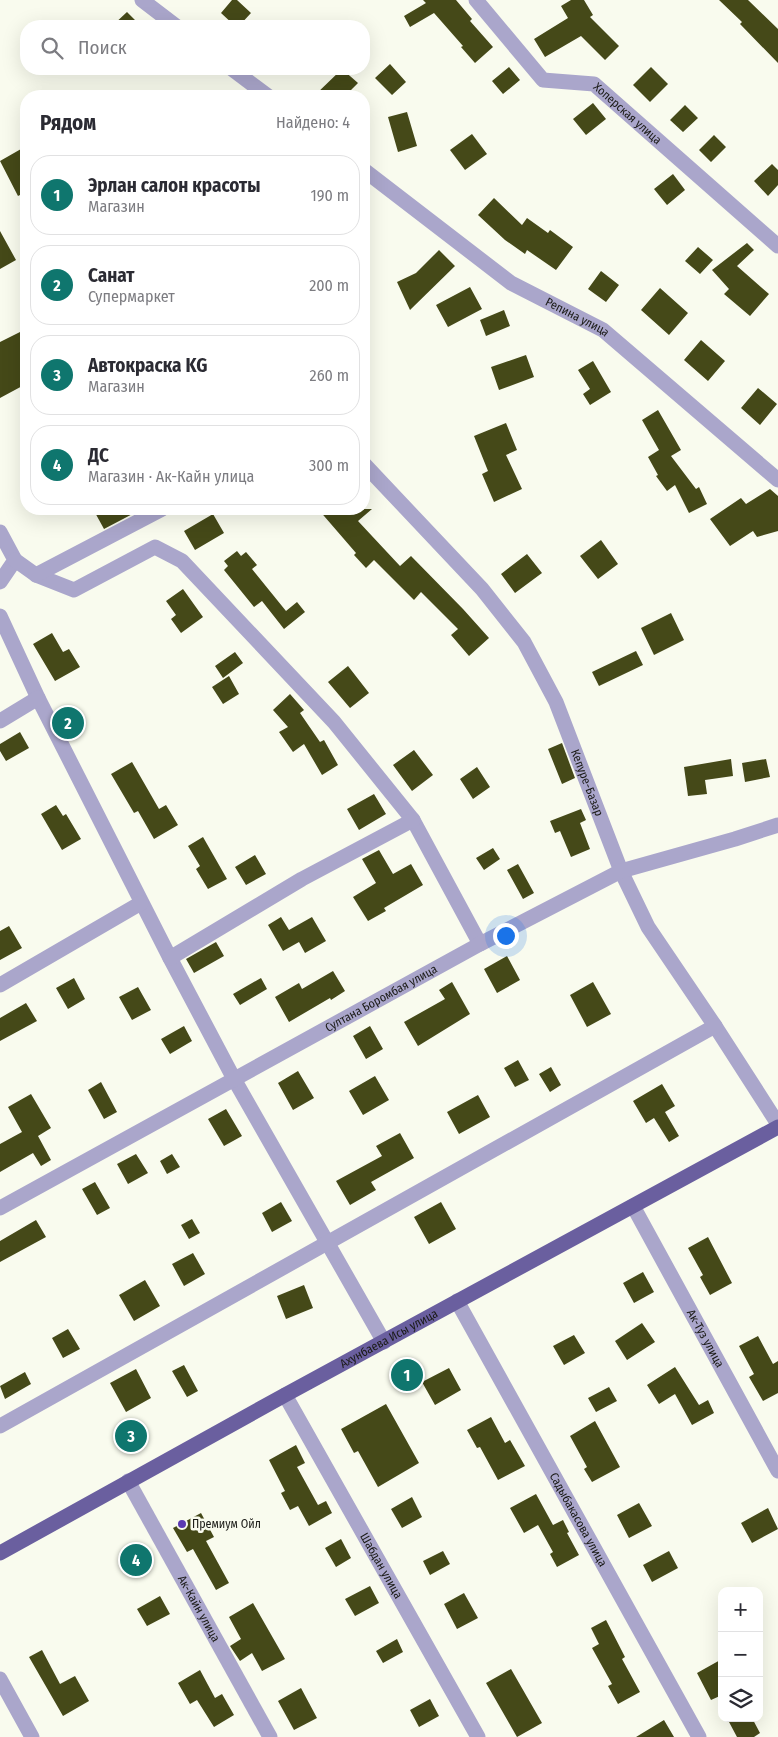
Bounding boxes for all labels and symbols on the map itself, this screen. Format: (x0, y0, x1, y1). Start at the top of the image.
street label: Хоперская улица (590, 80, 664, 147)
street label: Репина улица (543, 295, 612, 339)
pin: 2 (52, 704, 84, 742)
street label: Кепуре-Базар (568, 747, 606, 818)
your location (493, 923, 519, 949)
street label: Султана Боромбая улица (323, 962, 440, 1035)
street label: Ахунбаева Исы улица (337, 1306, 440, 1371)
street label: Ак-Туз улица (684, 1307, 727, 1370)
pin: 1 (391, 1356, 423, 1394)
pin: 3 (115, 1417, 147, 1455)
street label: Садыбакасова улица (547, 1470, 610, 1569)
place label: Премиум Ойл (192, 1517, 261, 1531)
marker: Премиум Ойл (176, 1518, 188, 1530)
street label: Шабдан улица (357, 1530, 405, 1601)
pin: 4 (120, 1541, 152, 1579)
street label: Ак-Кайн улица (175, 1573, 223, 1645)

